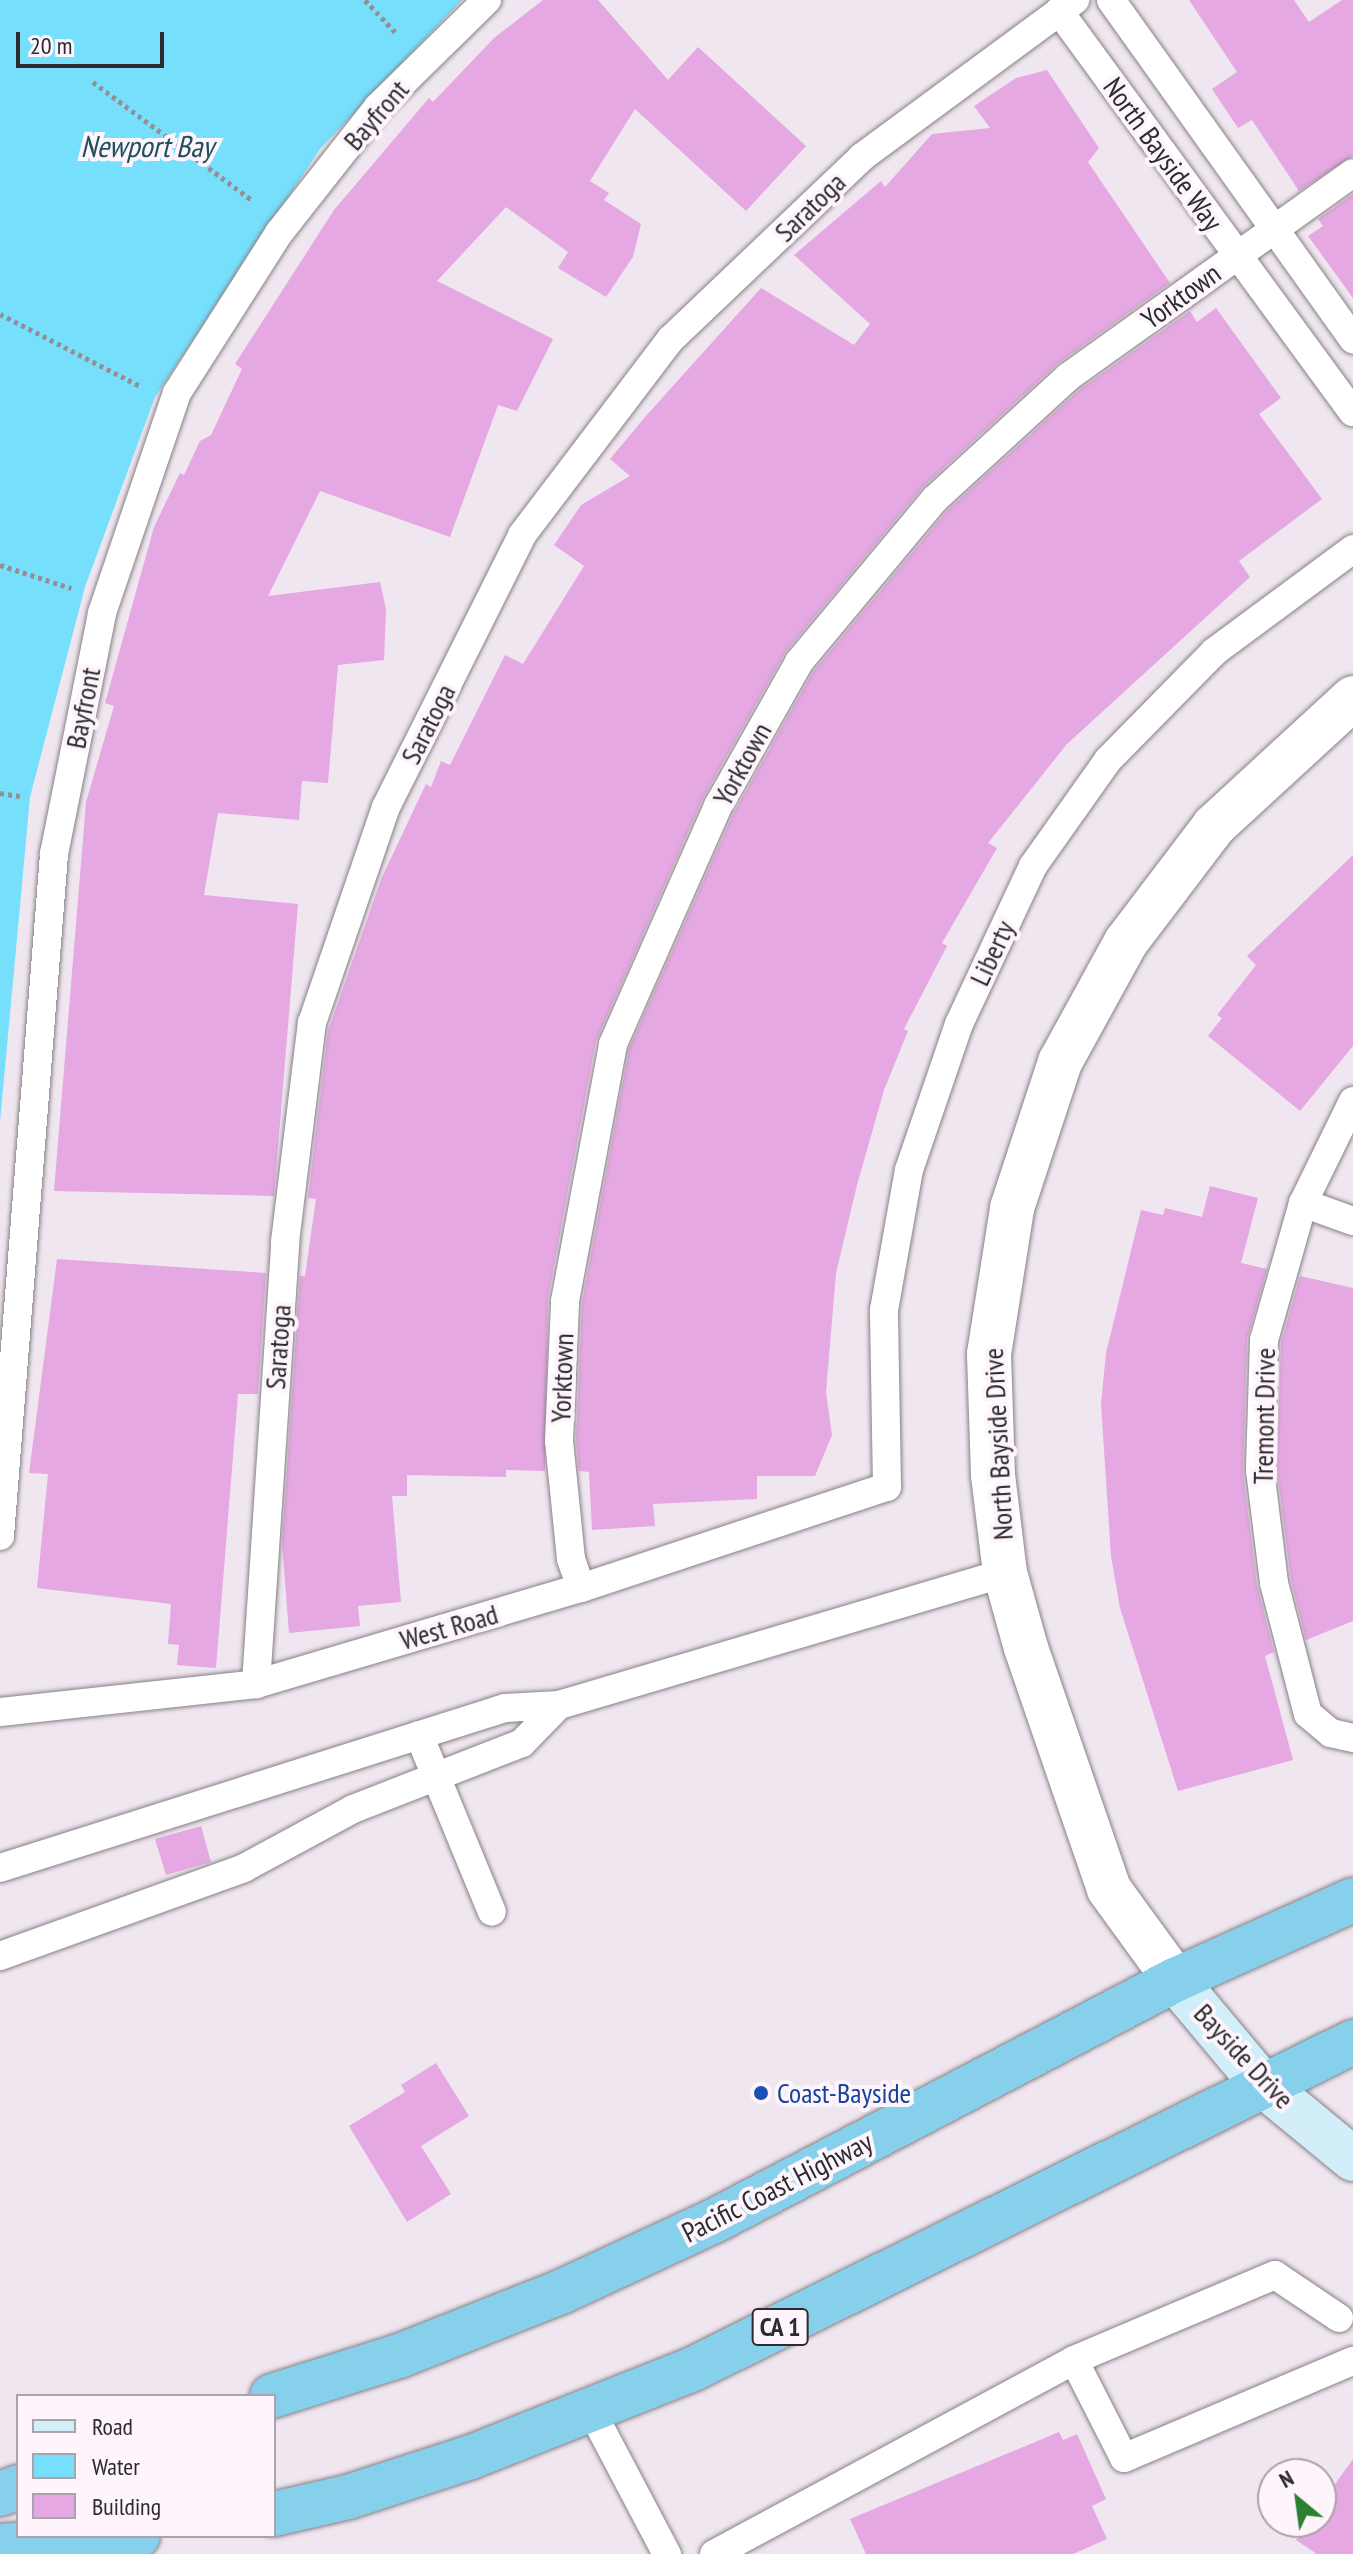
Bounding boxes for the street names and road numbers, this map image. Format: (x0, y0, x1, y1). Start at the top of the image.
street label: North Bayside Way (1096, 71, 1230, 237)
street label: Bayfront (336, 73, 416, 157)
street label: Saratoga (768, 165, 852, 249)
street label: Yorktown (1135, 256, 1227, 336)
street label: Bayfront (59, 665, 107, 751)
street label: Saratoga (394, 679, 462, 769)
street label: Yorktown (706, 717, 778, 811)
street label: Liberty (962, 915, 1022, 991)
street label: Saratoga (258, 1303, 298, 1391)
street label: Yorktown (544, 1333, 580, 1423)
street label: North Bayside Drive (976, 1347, 1020, 1541)
street label: Tremont Drive (1246, 1347, 1282, 1485)
street label: West Road (396, 1597, 502, 1657)
street label: Bayside Drive (1187, 1997, 1301, 2115)
street label: Pacific Coast Highway (676, 2124, 878, 2250)
road number: CA 1 (750, 2305, 810, 2349)

